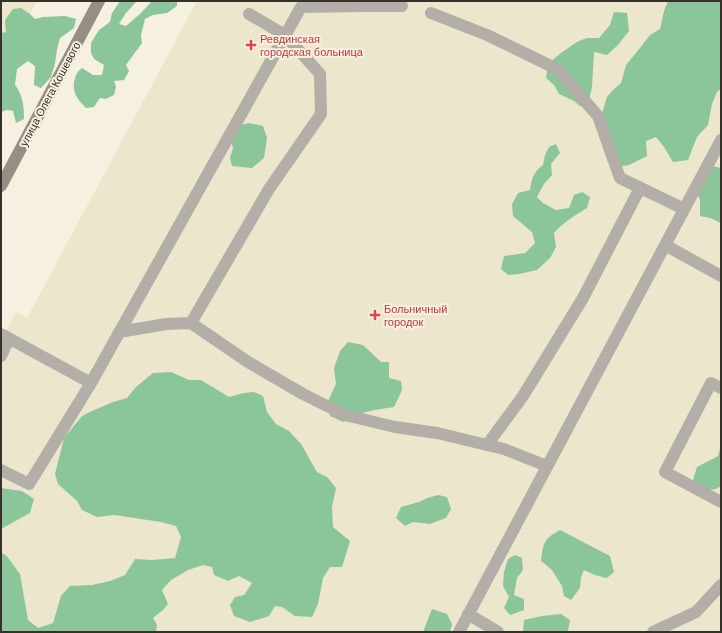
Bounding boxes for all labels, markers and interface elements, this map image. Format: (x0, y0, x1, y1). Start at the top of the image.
place label: Ревдинская городская больница (260, 32, 364, 59)
street label: улица Олега Кошевого (17, 39, 83, 149)
marker: Ревдинская городская больница (245, 39, 257, 51)
place label: Больничный городок (384, 302, 447, 329)
marker: Больничный городок (369, 309, 381, 321)

